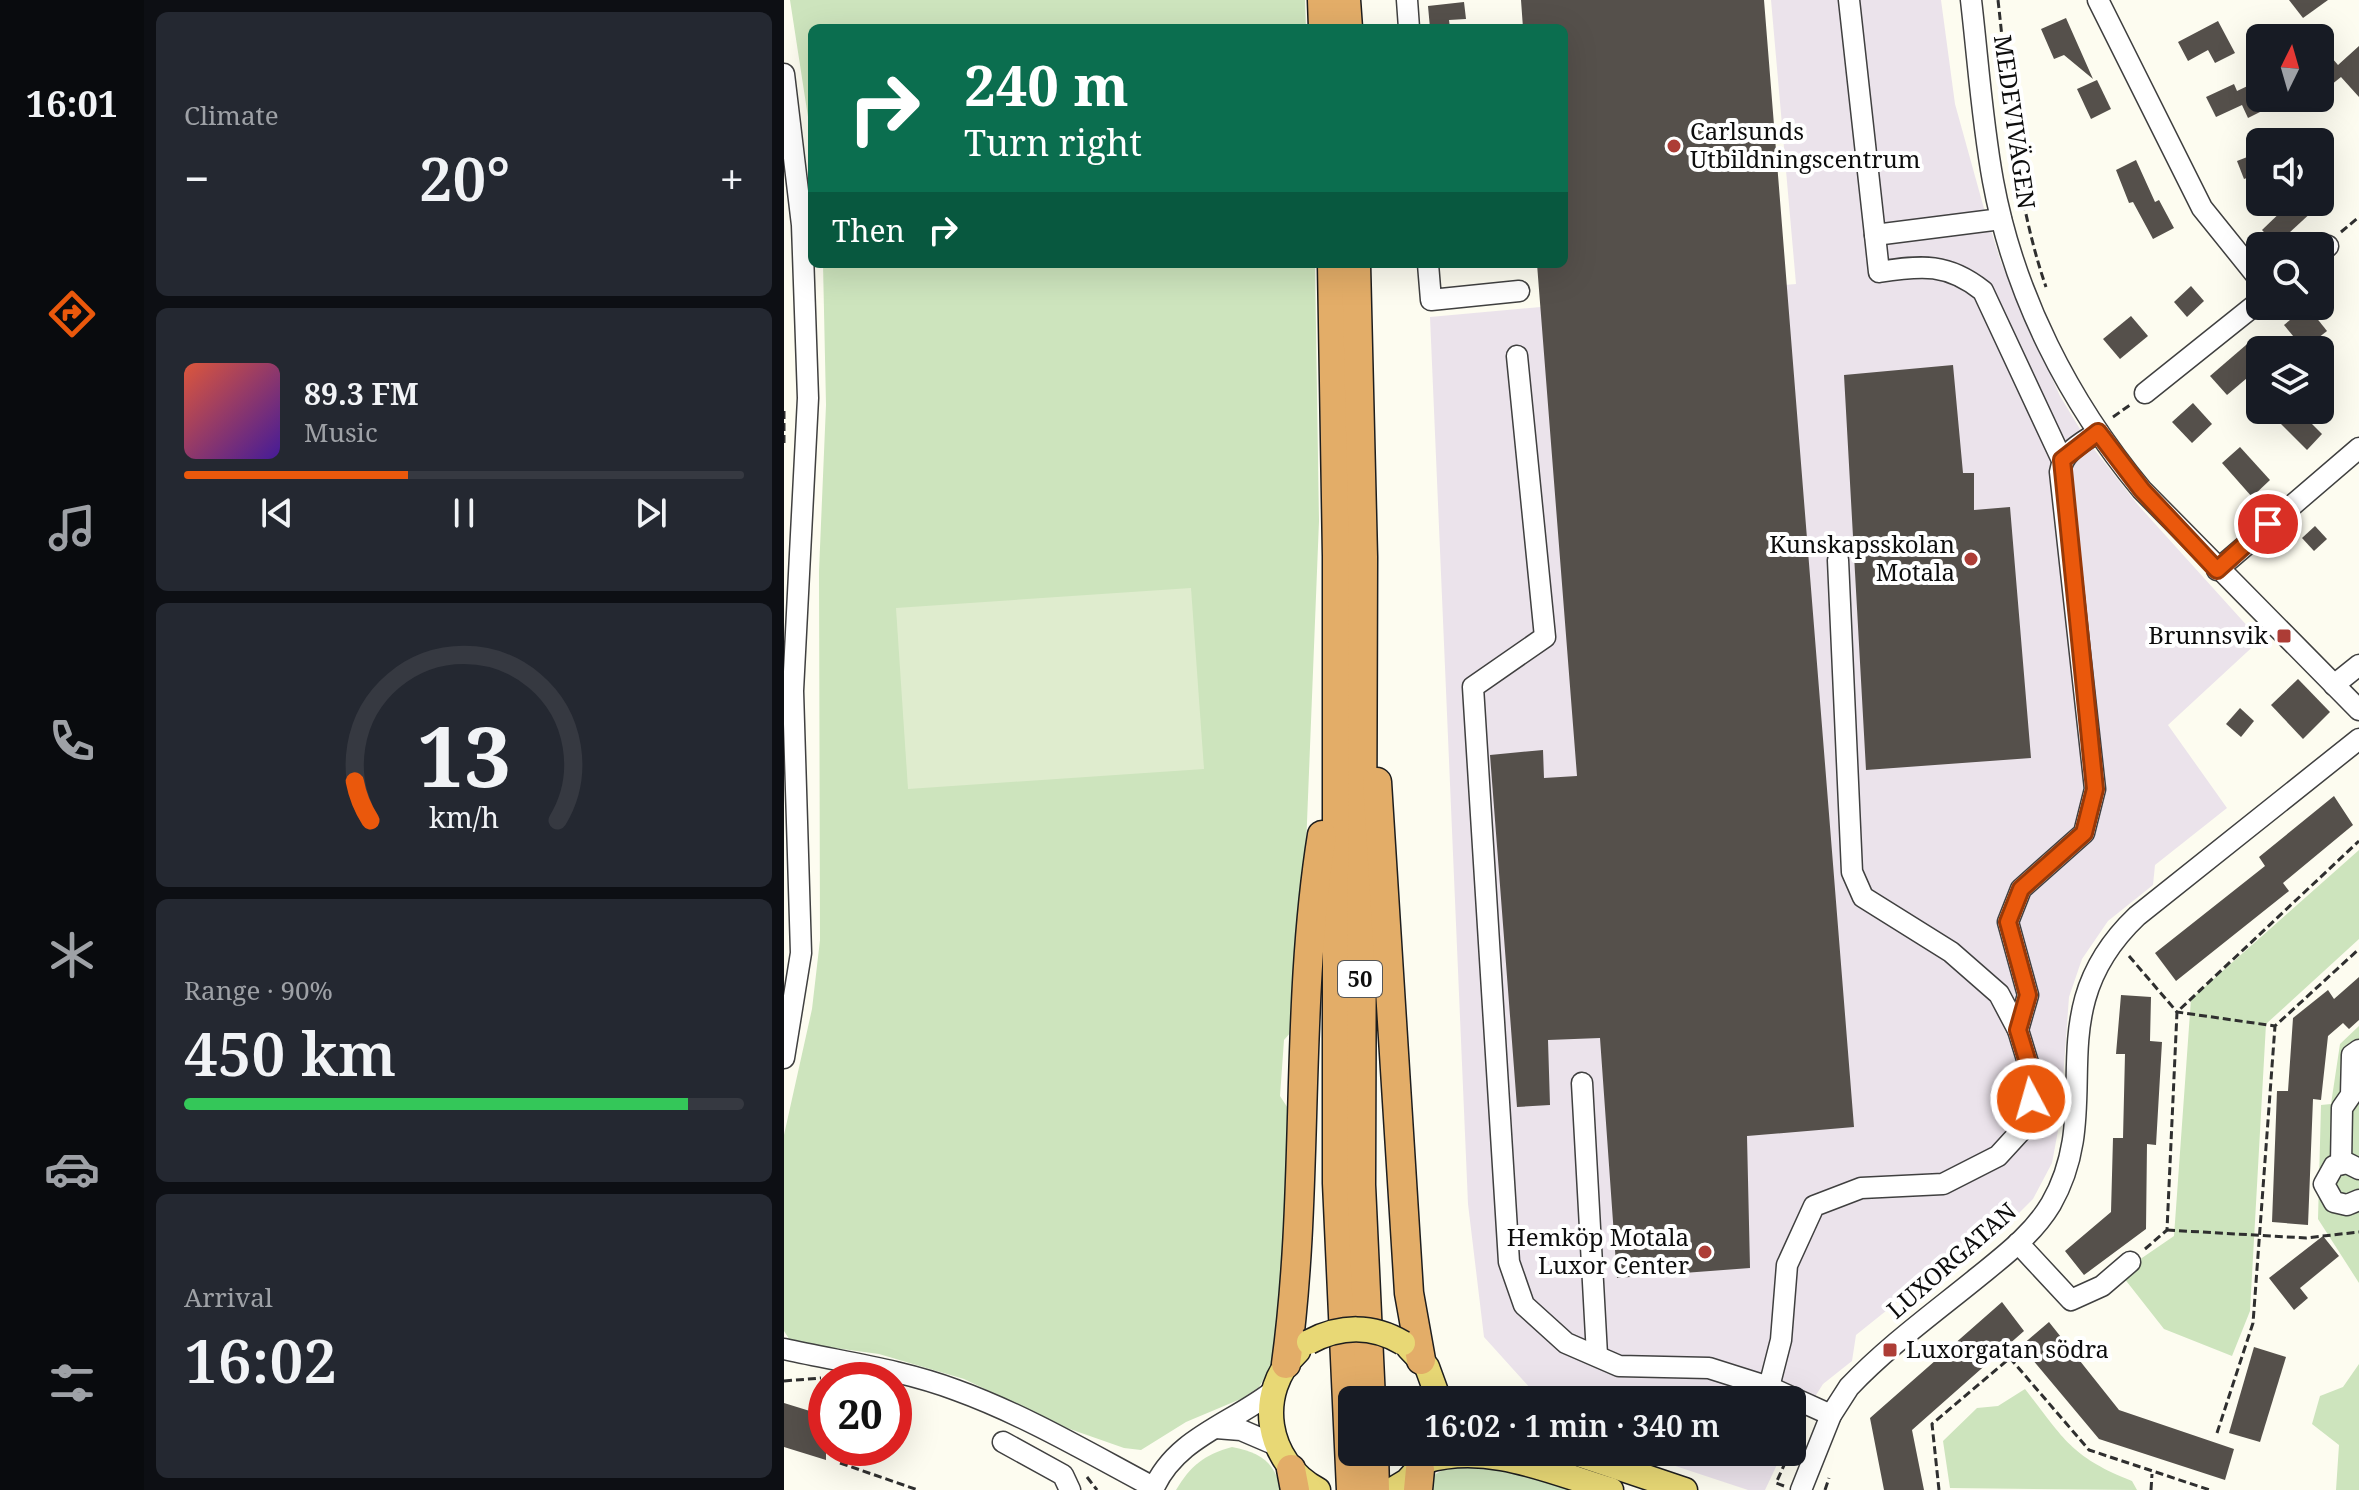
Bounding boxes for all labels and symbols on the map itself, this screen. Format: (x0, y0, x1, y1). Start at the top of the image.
north arrow (2246, 24, 2334, 112)
street label: MEDEVIVÄGEN (1987, 33, 2044, 211)
place label: Carlsunds Utbildningscentrum (1690, 114, 1921, 175)
marker: Carlsunds Utbildningscentrum (1665, 137, 1683, 155)
pin (2234, 490, 2302, 558)
place label: Kunskapsskolan Motala (1769, 527, 1955, 588)
marker: Kunskapsskolan Motala (1962, 550, 1980, 568)
place label: Brunnsvik (2148, 618, 2269, 651)
marker: Brunnsvik (2275, 627, 2293, 645)
road number: 50 (1338, 961, 1382, 997)
position arrow (1989, 1057, 2073, 1141)
street label: LUXORGATAN (1879, 1194, 2023, 1325)
place label: Hemköp Motala Luxor Center (1507, 1220, 1689, 1281)
marker: Hemköp Motala Luxor Center (1696, 1243, 1714, 1261)
place label: Luxorgatan södra (1906, 1332, 2109, 1365)
marker: Luxorgatan södra (1881, 1341, 1899, 1359)
speed limit sign: 20 (808, 1362, 912, 1466)

